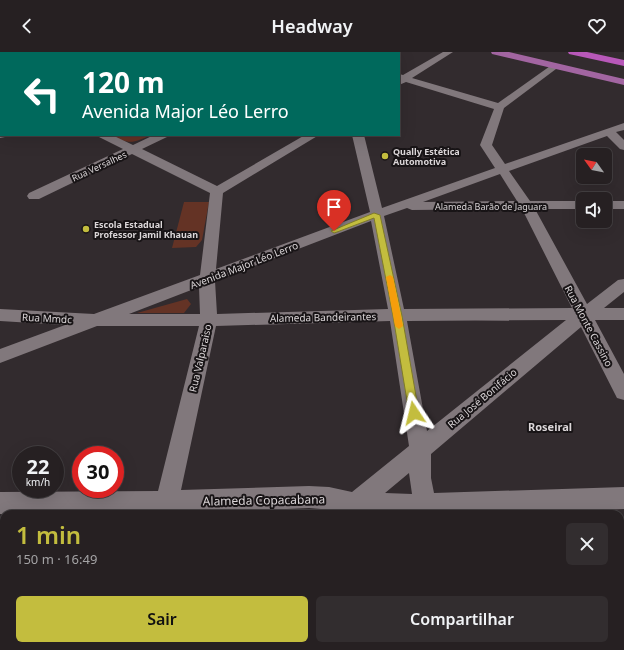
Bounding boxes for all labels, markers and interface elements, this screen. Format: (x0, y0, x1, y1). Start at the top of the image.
text: Headway (271, 14, 353, 38)
icon: back (16, 15, 38, 37)
icon: heart (586, 15, 608, 37)
text: 120 m (82, 63, 165, 101)
icon: left (16, 68, 68, 120)
text: Avenida Major Léo Lerro (82, 99, 289, 123)
place label: Qually Estética Automotiva (393, 145, 460, 168)
street label: Rua Versalhes (69, 148, 129, 184)
north arrow (576, 148, 612, 184)
map controls (576, 148, 612, 228)
marker: Qually Estética Automotiva (380, 151, 390, 161)
pin (317, 190, 351, 231)
button: sound (576, 192, 612, 228)
icon: arrive (323, 196, 345, 218)
street label: Alameda Barão de Jaguara (435, 200, 547, 213)
place label: Escola Estadual Professor Jamil Khauan (94, 218, 198, 241)
marker: Escola Estadual Professor Jamil Khauan (81, 224, 91, 234)
street label: Avenida Major Léo Lerro (188, 238, 300, 292)
street label: Rua Monte Cassino (562, 283, 616, 369)
street label: Alameda Bandeirantes (270, 309, 376, 325)
street label: Rua Mmdc (22, 310, 73, 326)
street label: Rua Valparaiso (185, 323, 215, 393)
street label: Rua José Bonifácio (444, 365, 520, 431)
position arrow (393, 392, 435, 434)
district label: Roseiral (528, 419, 572, 434)
speed limit sign: 30 (72, 446, 124, 498)
text: 22 (27, 453, 49, 480)
text: km/h (26, 475, 50, 489)
street label: Alameda Copacabana (203, 490, 325, 510)
text: 1 min (16, 518, 81, 551)
button: close (566, 523, 608, 565)
text: 150 m · 16:49 (16, 550, 97, 568)
button: Sair (16, 596, 308, 642)
button: Compartilhar (316, 596, 608, 642)

